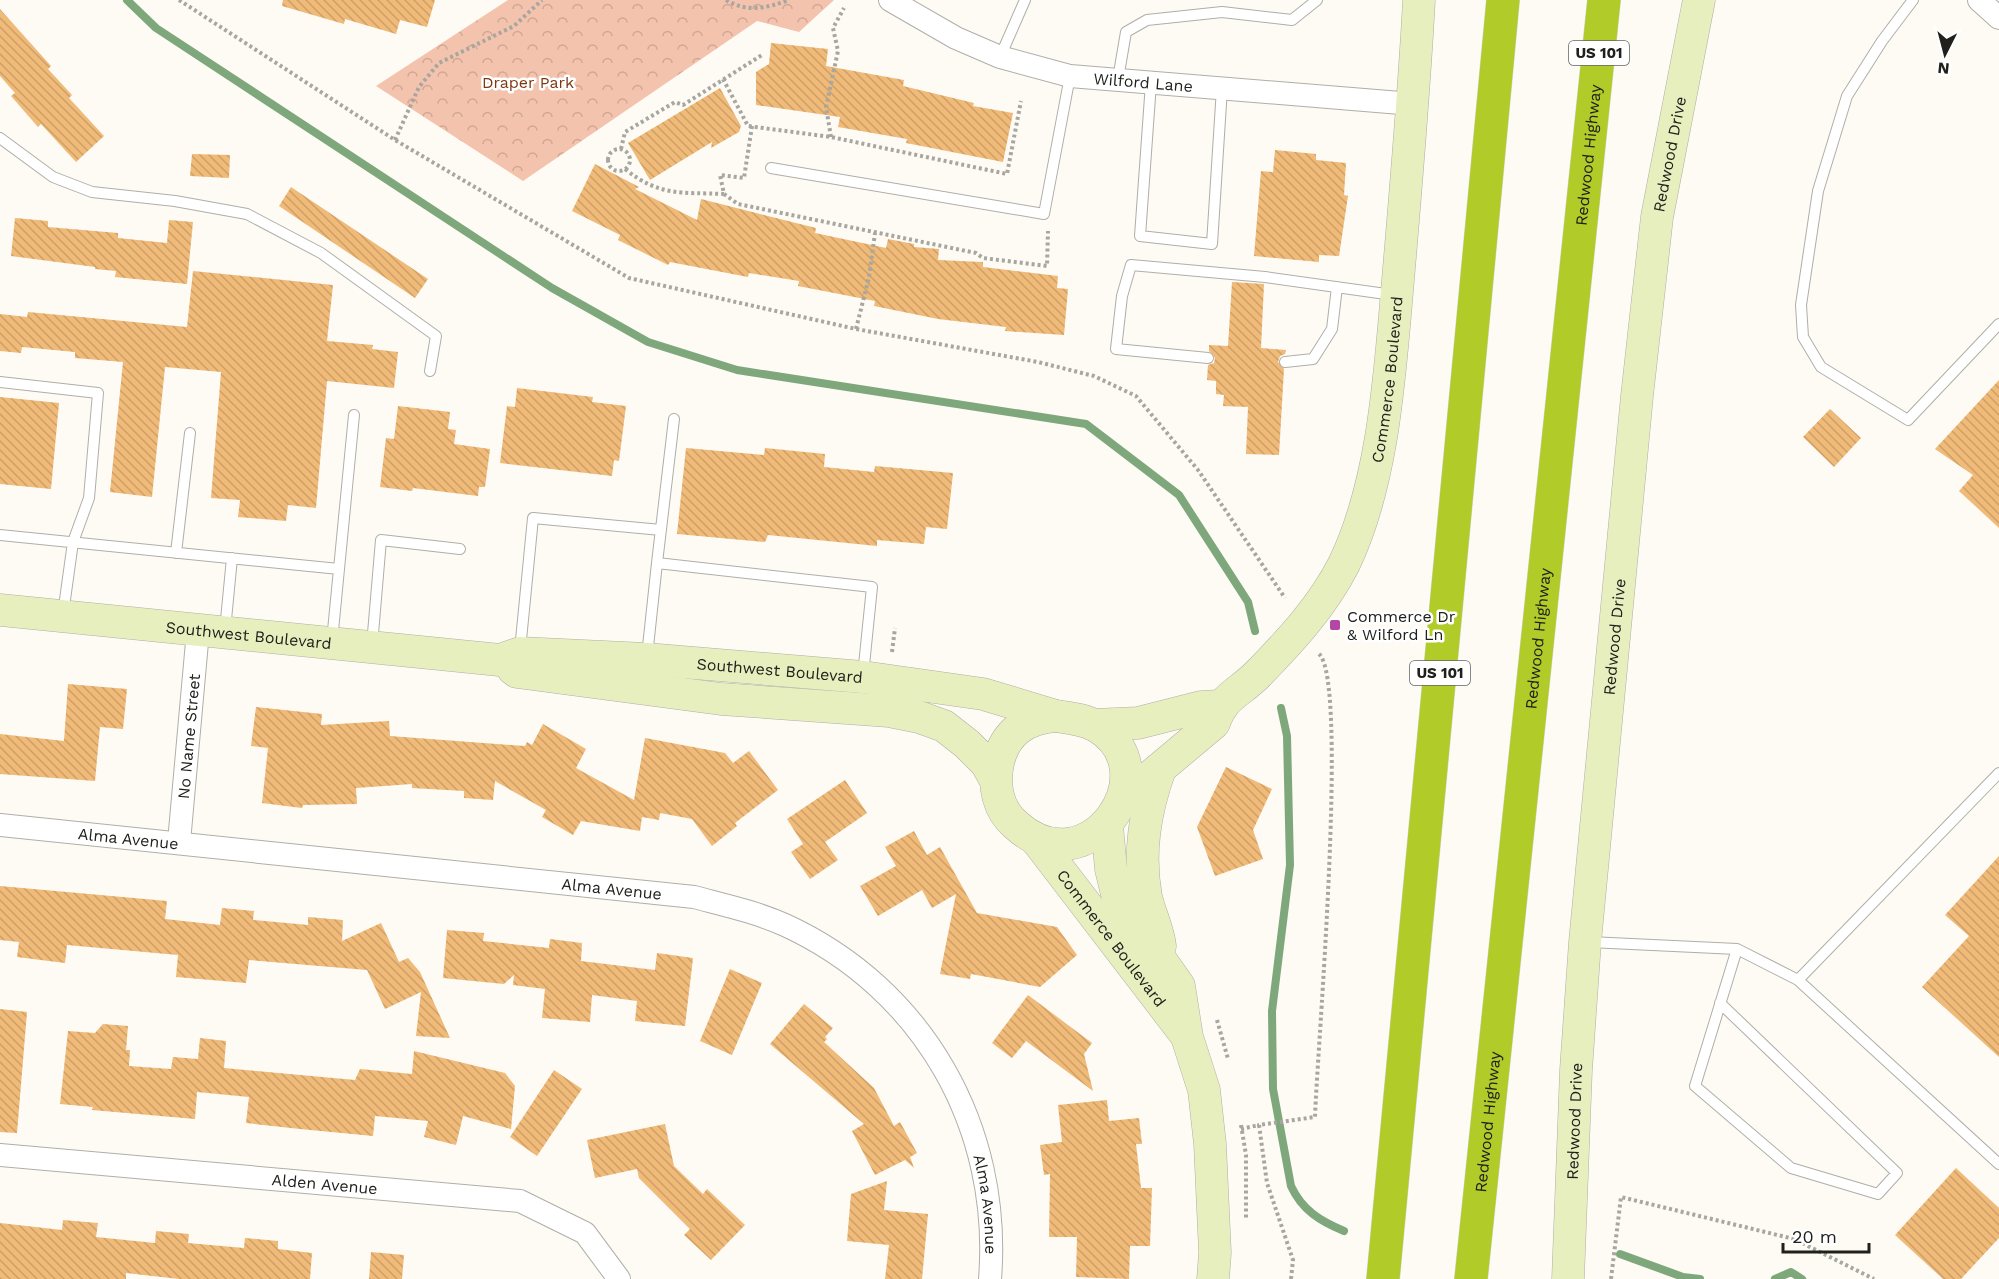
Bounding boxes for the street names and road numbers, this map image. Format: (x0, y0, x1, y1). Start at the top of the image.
road number: US 101 (1569, 41, 1629, 65)
street label: Wilford Lane (1093, 68, 1194, 96)
street label: Redwood Highway (1571, 83, 1605, 227)
street label: Redwood Drive (1649, 95, 1690, 214)
street label: Commerce Boulevard (1367, 295, 1406, 464)
street label: Redwood Highway (1521, 566, 1554, 710)
street label: Redwood Drive (1599, 578, 1629, 696)
street label: Southwest Boulevard (165, 617, 333, 653)
street label: Southwest Boulevard (696, 654, 864, 686)
road number: US 101 (1410, 661, 1470, 685)
street label: No Name Street (173, 673, 204, 800)
street label: Alma Avenue (77, 824, 179, 853)
street label: Commerce Boulevard (1053, 866, 1170, 1010)
street label: Alma Avenue (561, 874, 663, 903)
street label: Redwood Highway (1471, 1050, 1504, 1193)
street label: Redwood Drive (1562, 1062, 1586, 1180)
street label: Alma Avenue (970, 1152, 1001, 1254)
street label: Alden Avenue (271, 1170, 378, 1198)

